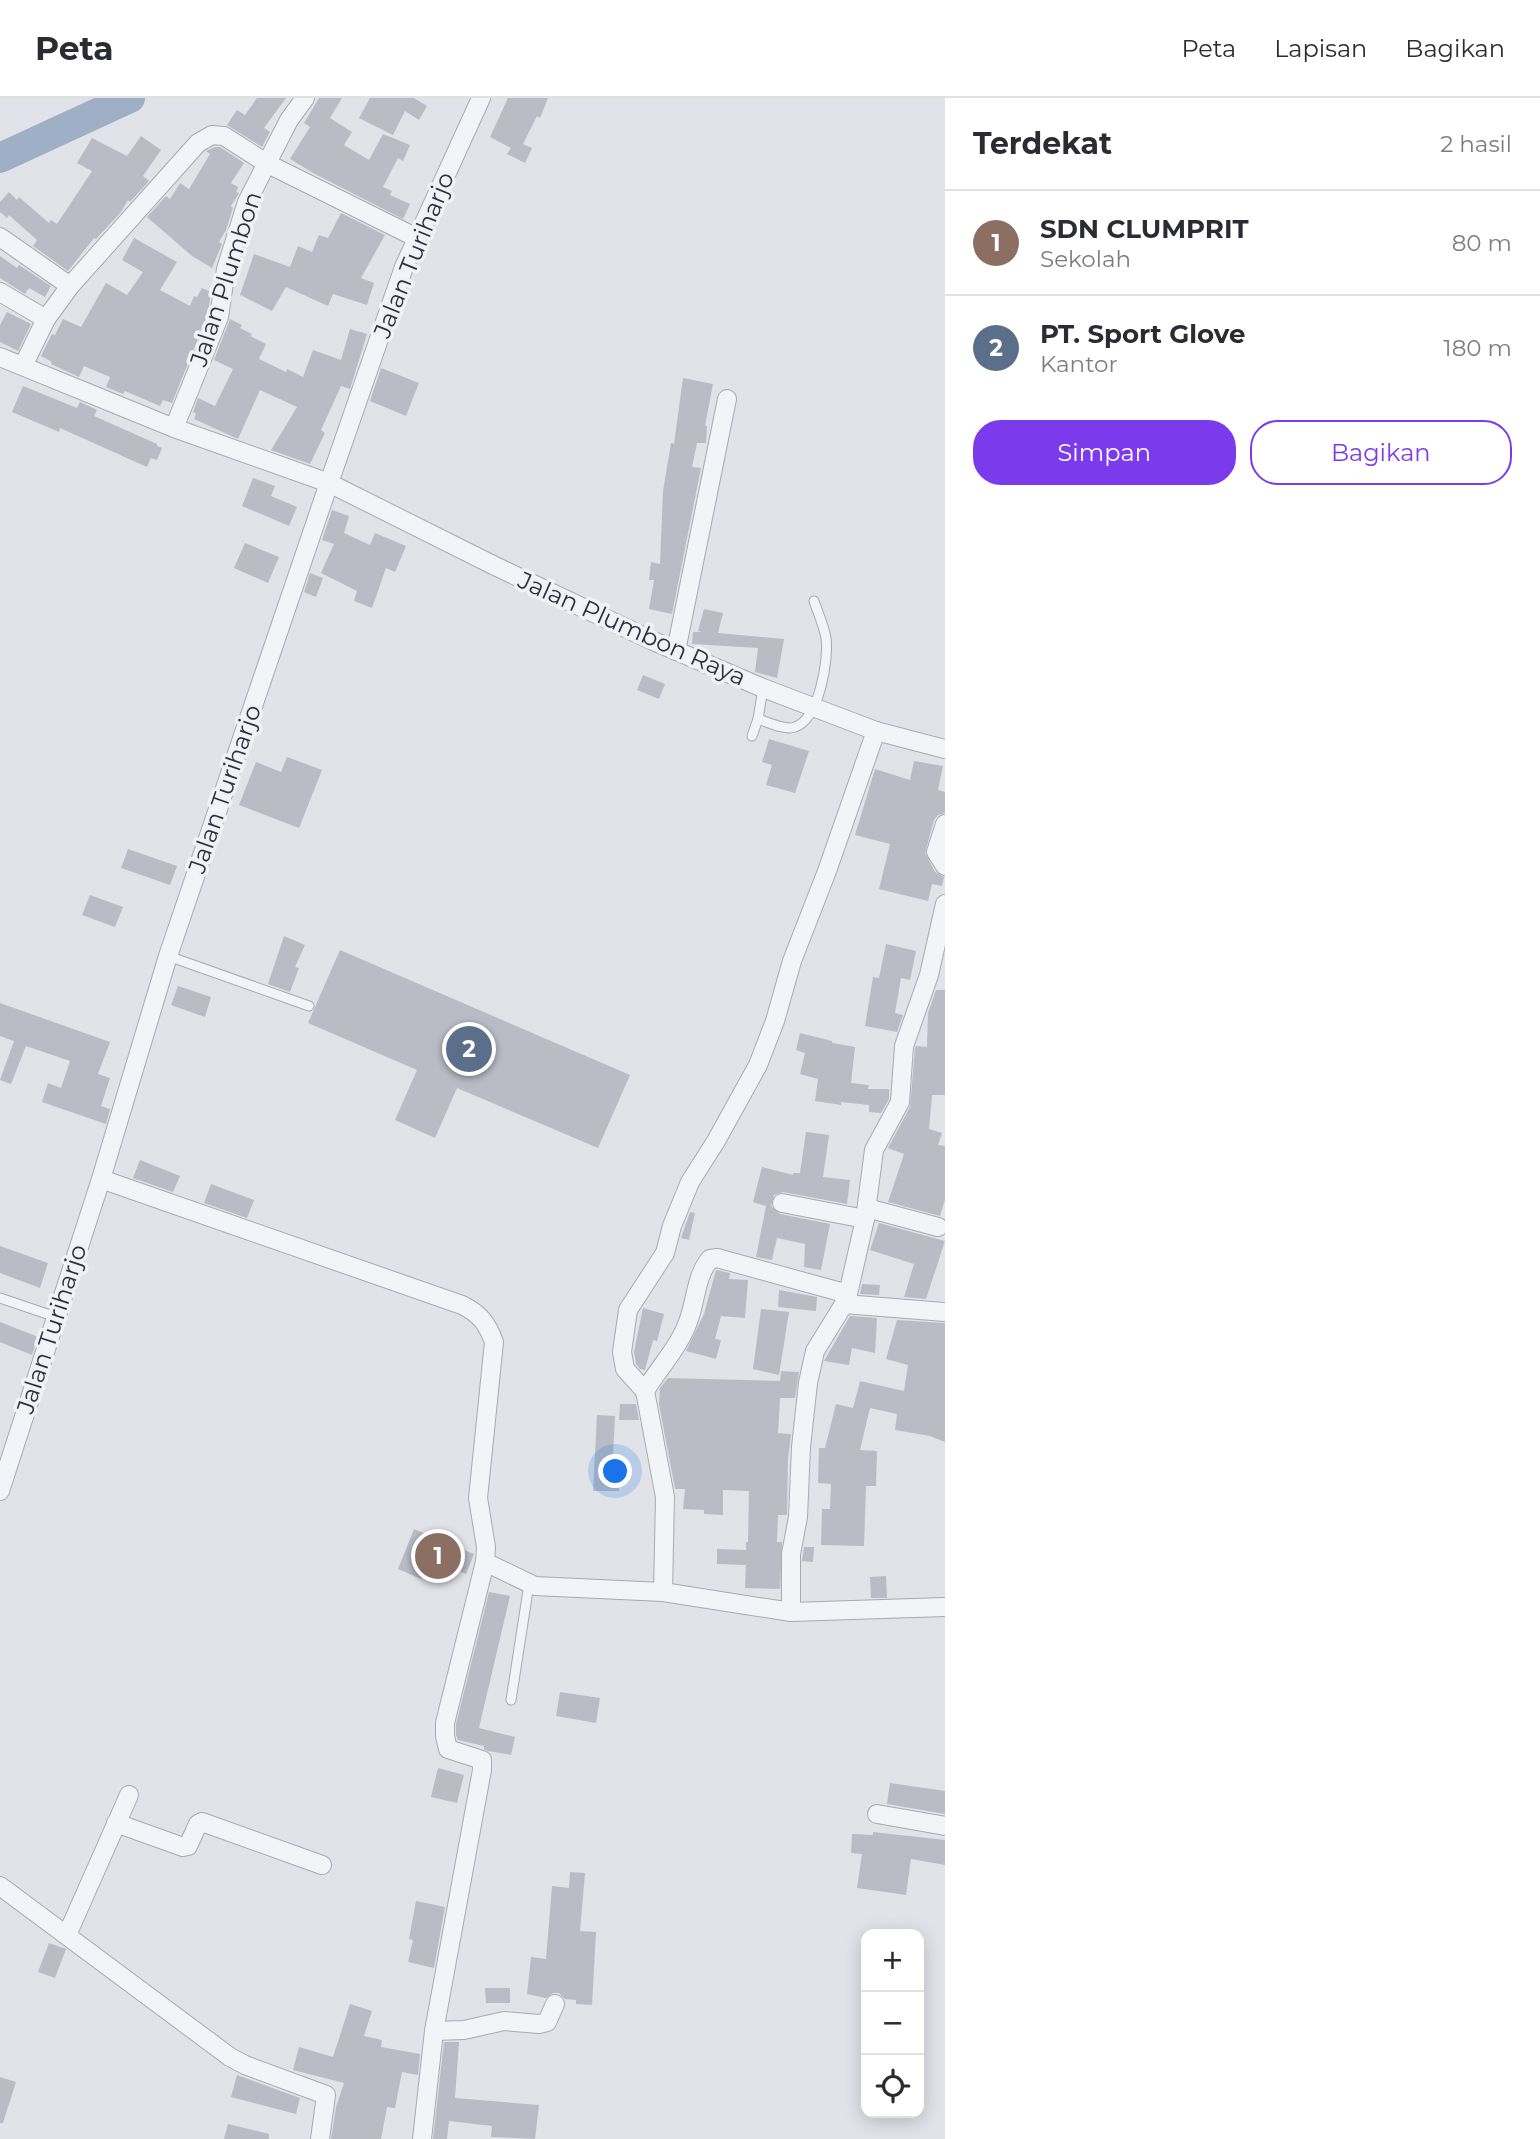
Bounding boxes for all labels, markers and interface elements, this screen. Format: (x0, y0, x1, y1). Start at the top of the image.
text: Peta (35, 28, 114, 68)
text: Peta (1181, 34, 1236, 63)
text: Lapisan (1274, 34, 1367, 63)
text: Bagikan (1405, 34, 1505, 63)
text: Terdekat (973, 125, 1112, 162)
text: 2 hasil (1440, 130, 1512, 158)
street label: Jalan Turiharjo (367, 168, 460, 343)
street label: Jalan Plumbon (183, 188, 267, 371)
text: SDN CLUMPRIT (1040, 213, 1249, 245)
text: 1 (991, 229, 1001, 257)
text: 80 m (1452, 229, 1512, 257)
text: Sekolah (1040, 245, 1131, 273)
text: PT. Sport Glove (1040, 318, 1245, 350)
text: 2 (989, 334, 1003, 362)
text: 180 m (1443, 334, 1512, 362)
text: Kantor (1040, 350, 1118, 378)
button: Simpan (973, 420, 1236, 485)
button: Bagikan (1250, 420, 1512, 485)
street label: Jalan Plumbon Raya (513, 565, 750, 692)
street label: Jalan Turiharjo (182, 701, 267, 878)
pin: 2 (446, 1023, 492, 1075)
street label: Jalan Turiharjo (10, 1240, 93, 1418)
your location (598, 1454, 632, 1488)
pin: 1 (415, 1530, 461, 1582)
map controls (861, 1929, 924, 2118)
button: + (861, 1929, 924, 1992)
button: − (861, 1992, 924, 2055)
button: locate (861, 2055, 924, 2118)

